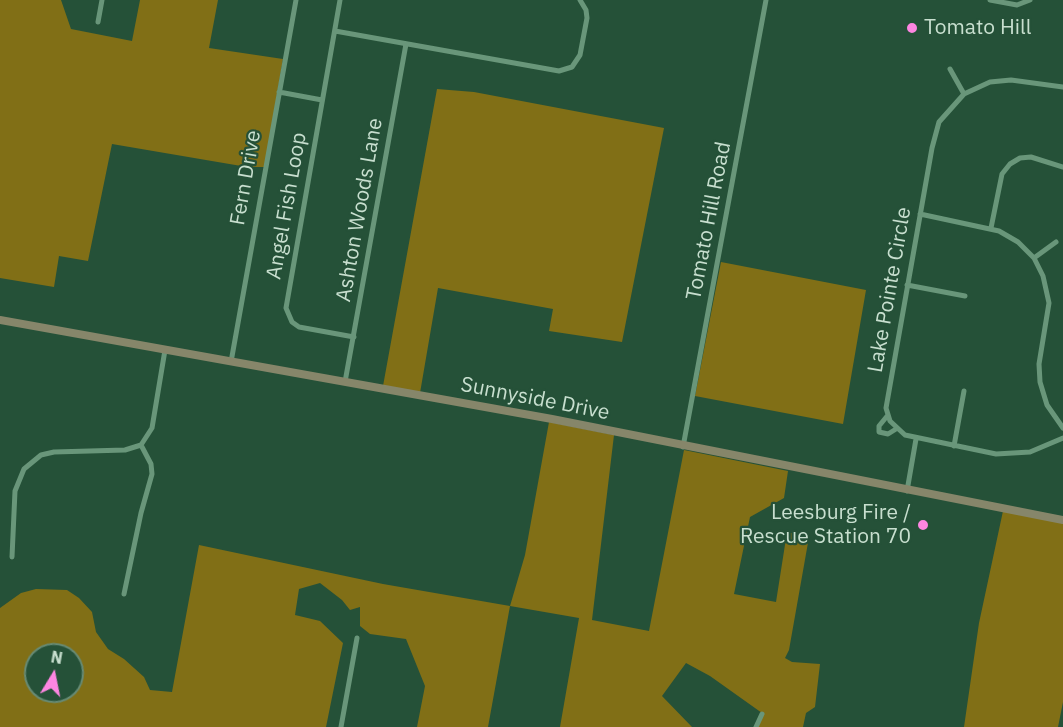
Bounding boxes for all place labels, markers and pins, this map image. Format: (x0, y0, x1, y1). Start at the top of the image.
place label: Tomato Hill (924, 15, 1031, 41)
marker: Tomato Hill (905, 21, 919, 35)
place label: Leesburg Fire / Rescue Station 70 (740, 500, 911, 550)
marker: Leesburg Fire / Rescue Station 70 (916, 518, 930, 532)

